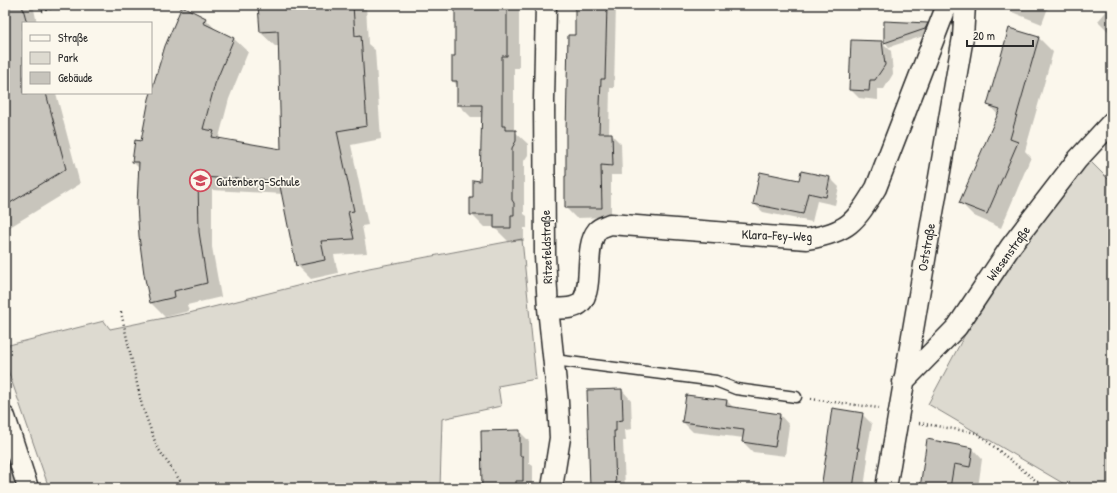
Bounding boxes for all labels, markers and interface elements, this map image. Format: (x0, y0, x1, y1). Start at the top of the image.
legend (22, 22, 152, 94)
scale bar (967, 22, 1033, 48)
text: 20 m (973, 27, 995, 44)
text: Straße (58, 29, 88, 46)
text: Park (58, 49, 78, 66)
text: Gebäude (58, 69, 93, 86)
school or university icon: Gutenberg-Schule (188, 168, 214, 194)
place label: Gutenberg-Schule (216, 172, 300, 190)
street label: Ritzefeldstraße (536, 210, 556, 284)
street label: Oststraße (913, 222, 939, 272)
street label: Wiesenstraße (982, 222, 1034, 284)
street label: Klara-Fey-Weg (741, 225, 813, 245)

